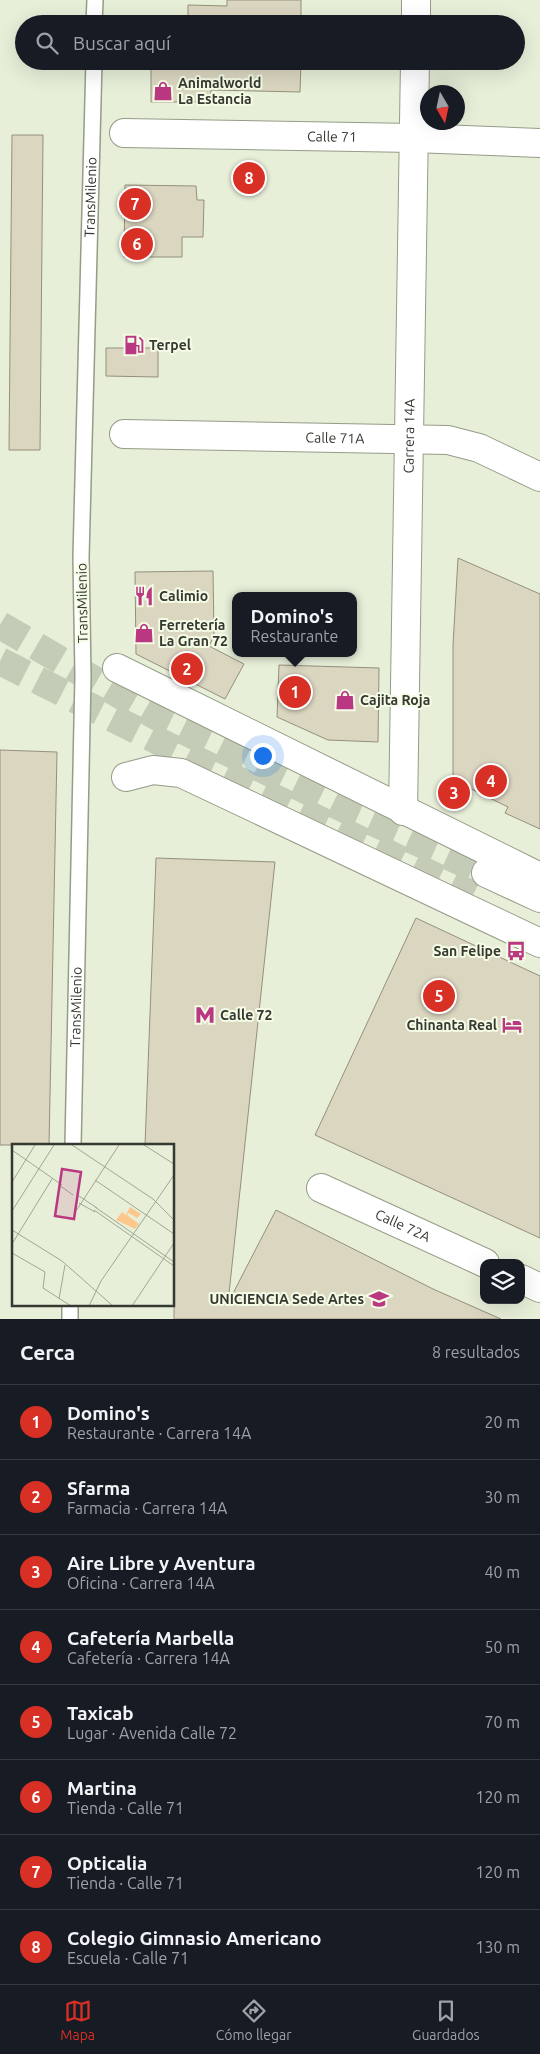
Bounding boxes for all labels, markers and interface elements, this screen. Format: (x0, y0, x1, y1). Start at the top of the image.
search box (15, 15, 525, 70)
icon: search (33, 29, 61, 57)
text: Buscar aquí (73, 32, 171, 54)
place label: Animalworld La Estancia (178, 75, 261, 107)
shop icon: Animalworld La Estancia (152, 80, 174, 102)
north arrow (420, 85, 465, 130)
street label: Calle 71 (307, 128, 357, 145)
street label: TransMilenio (81, 157, 99, 238)
pin: 8 (233, 159, 265, 197)
pin: 7 (119, 185, 151, 223)
pin: 6 (121, 225, 153, 263)
fuel station icon: Terpel (123, 334, 145, 356)
place label: Terpel (149, 337, 191, 353)
street label: Carrera 14A (400, 399, 418, 474)
street label: Calle 71A (305, 429, 365, 446)
street label: TransMilenio (73, 563, 91, 643)
restaurant icon: Calimio (133, 585, 155, 607)
place label: Calimio (159, 588, 208, 604)
popup (232, 592, 357, 657)
text: Domino's (251, 605, 333, 627)
place label: Ferretería La Gran 72 (159, 617, 228, 649)
shop icon: Ferretería La Gran 72 (133, 622, 155, 644)
text: Restaurante (251, 627, 338, 645)
pin: 2 (171, 650, 203, 688)
pin: 1 (279, 673, 311, 711)
shop icon: Cajita Roja (334, 689, 356, 711)
place label: Cajita Roja (360, 692, 430, 708)
your location (250, 743, 276, 769)
pin: 4 (475, 762, 507, 800)
pin: 3 (438, 774, 470, 812)
bus stop icon: San Felipe (505, 940, 527, 962)
place label: San Felipe (433, 943, 501, 959)
street label: TransMilenio (67, 967, 85, 1047)
pin: 5 (423, 977, 455, 1015)
metro station icon: Calle 72 (194, 1004, 216, 1026)
place label: Calle 72 (220, 1007, 272, 1023)
hotel icon: Chinanta Real (501, 1014, 523, 1036)
place label: Chinanta Real (406, 1017, 497, 1033)
inset map (12, 1144, 175, 1306)
street label: Calle 72A (373, 1206, 433, 1245)
map controls (480, 1259, 525, 1304)
button: layers (480, 1259, 525, 1304)
school or university icon: UNICIENCIA Sede Artes (368, 1288, 390, 1310)
place label: UNICIENCIA Sede Artes (209, 1291, 364, 1307)
text: Cerca (20, 1340, 75, 1364)
text: 8 resultados (432, 1343, 520, 1361)
text: Domino's (67, 1402, 150, 1424)
text: 1 (31, 1413, 41, 1431)
text: 20 m (484, 1413, 520, 1431)
text: Restaurante · Carrera 14A (67, 1424, 251, 1442)
text: Sfarma (67, 1477, 130, 1499)
text: 2 (31, 1488, 41, 1506)
text: 30 m (484, 1488, 520, 1506)
text: Farmacia · Carrera 14A (67, 1499, 227, 1517)
text: Aire Libre y Aventura (67, 1552, 256, 1574)
text: 3 (31, 1563, 41, 1581)
text: 40 m (484, 1563, 520, 1581)
text: Oficina · Carrera 14A (67, 1574, 215, 1592)
text: Cafetería Marbella (67, 1627, 234, 1649)
text: 4 (31, 1638, 41, 1656)
text: 50 m (484, 1638, 520, 1656)
text: Cafetería · Carrera 14A (67, 1649, 230, 1667)
text: Taxicab (67, 1702, 134, 1724)
text: 5 (31, 1713, 41, 1731)
text: 70 m (484, 1713, 520, 1731)
text: Lugar · Avenida Calle 72 (67, 1724, 237, 1742)
text: Martina (67, 1777, 137, 1799)
text: 6 (31, 1788, 41, 1806)
text: 120 m (475, 1788, 520, 1806)
text: Tienda · Calle 71 (67, 1799, 184, 1817)
text: Opticalia (67, 1852, 147, 1874)
text: 7 (31, 1863, 41, 1881)
text: 120 m (475, 1863, 520, 1881)
text: Tienda · Calle 71 (67, 1874, 184, 1892)
text: Colegio Gimnasio Americano (67, 1927, 322, 1949)
text: 8 (31, 1938, 41, 1956)
text: 130 m (475, 1938, 520, 1956)
text: Escuela · Calle 71 (67, 1949, 189, 1967)
tab: Mapa (60, 1997, 95, 2043)
tab: Cómo llegar (216, 1997, 292, 2043)
tab: Guardados (412, 1997, 480, 2043)

